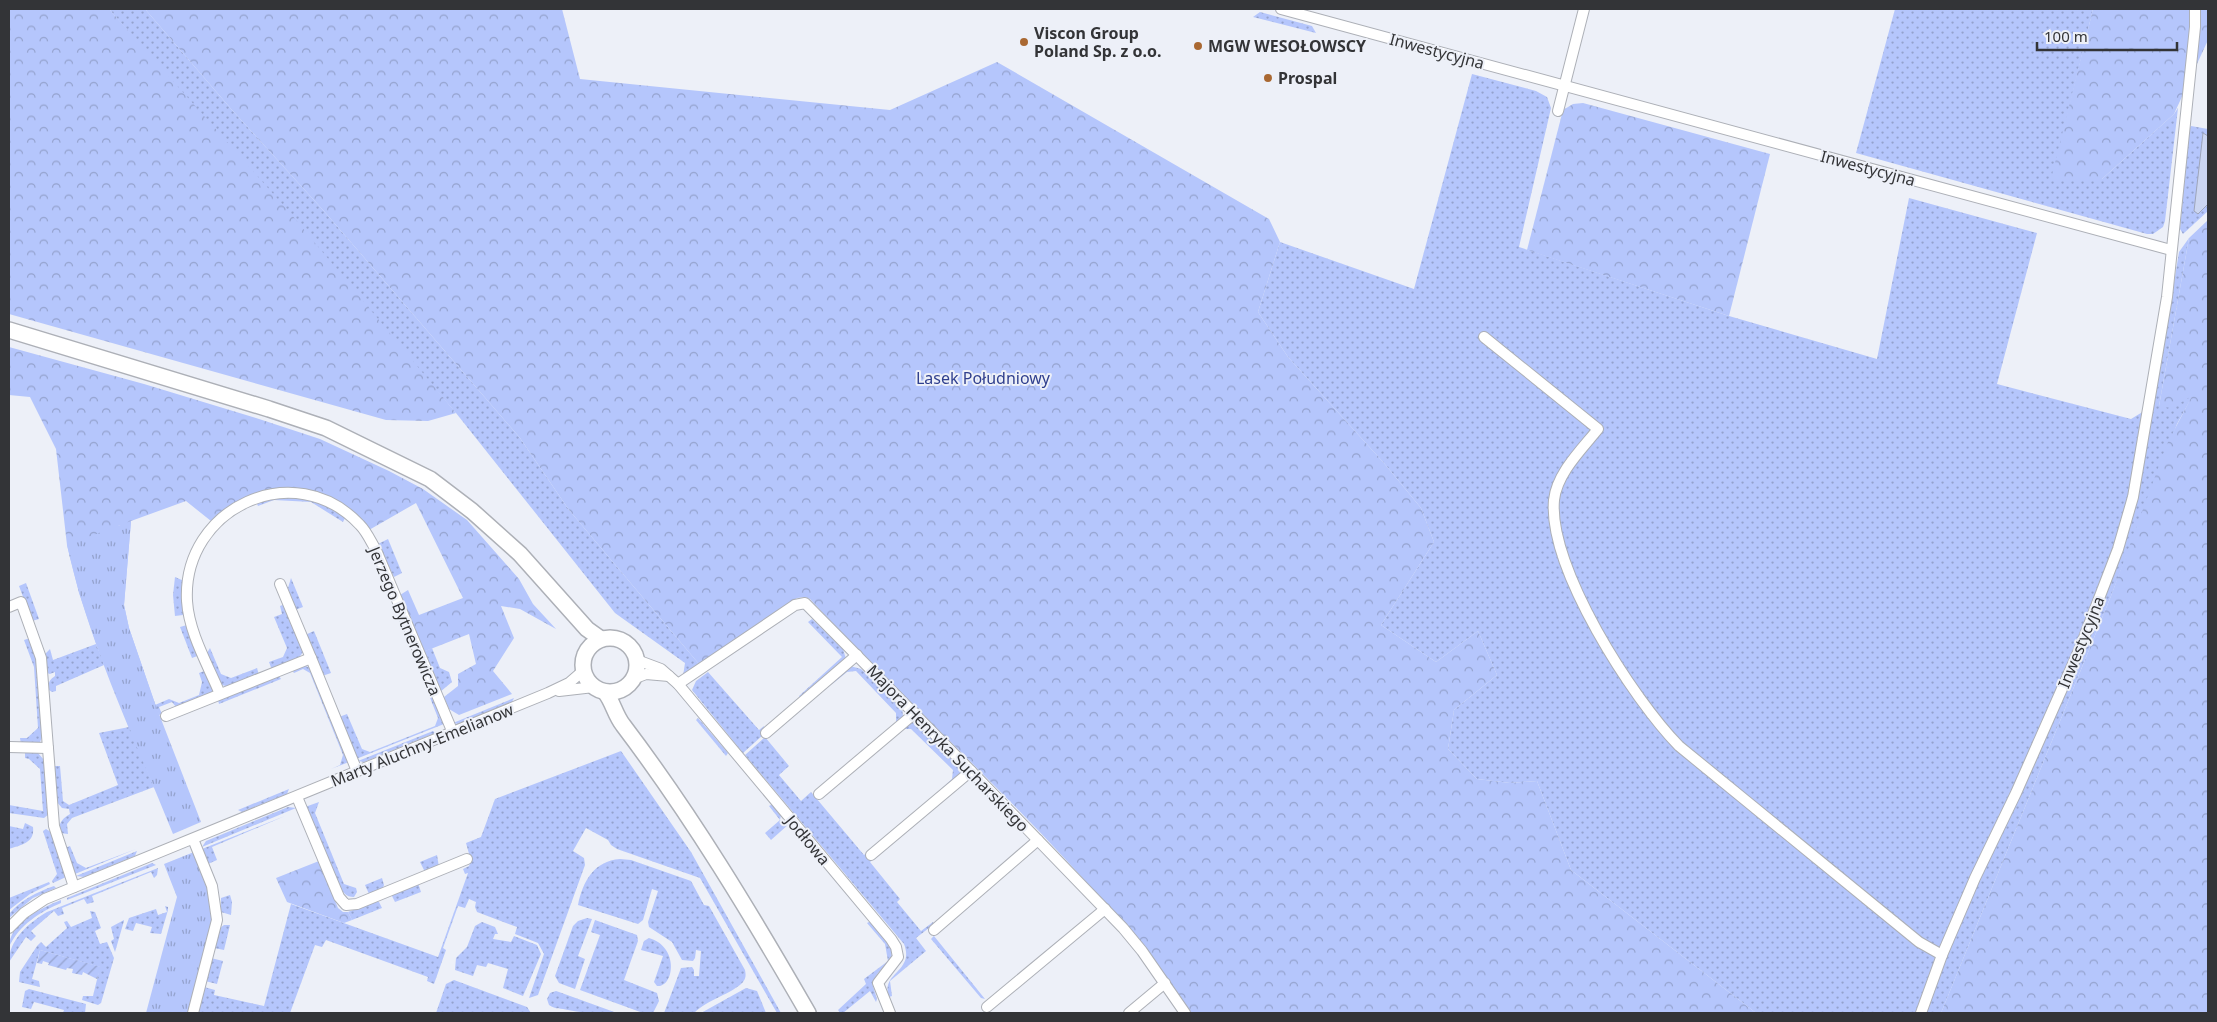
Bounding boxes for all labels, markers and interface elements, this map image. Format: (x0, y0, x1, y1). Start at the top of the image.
scale bar (2037, 20, 2177, 52)
place label: Viscon Group Poland Sp. z o.o. (1034, 22, 1162, 62)
text: 100 m (2044, 26, 2088, 46)
street label: Inwestycyjna (1387, 28, 1487, 74)
place label: MGW WESOŁOWSCY (1208, 35, 1367, 57)
marker: Viscon Group Poland Sp. z o.o. (1018, 36, 1030, 48)
marker: MGW WESOŁOWSCY (1192, 40, 1204, 52)
place label: Prospal (1278, 67, 1337, 89)
marker: Prospal (1262, 72, 1274, 84)
street label: Inwestycyjna (1818, 145, 1918, 191)
park label: Lasek Południowy (916, 367, 1051, 389)
street label: Jerzego Bytnerowicza (363, 541, 446, 699)
street label: Inwestycyjna (2053, 593, 2109, 691)
street label: Majora Henryka Sucharskiego (862, 660, 1034, 836)
street label: Marty Aluchny-Emelianow (327, 698, 517, 792)
street label: Jodłowa (779, 809, 835, 870)

